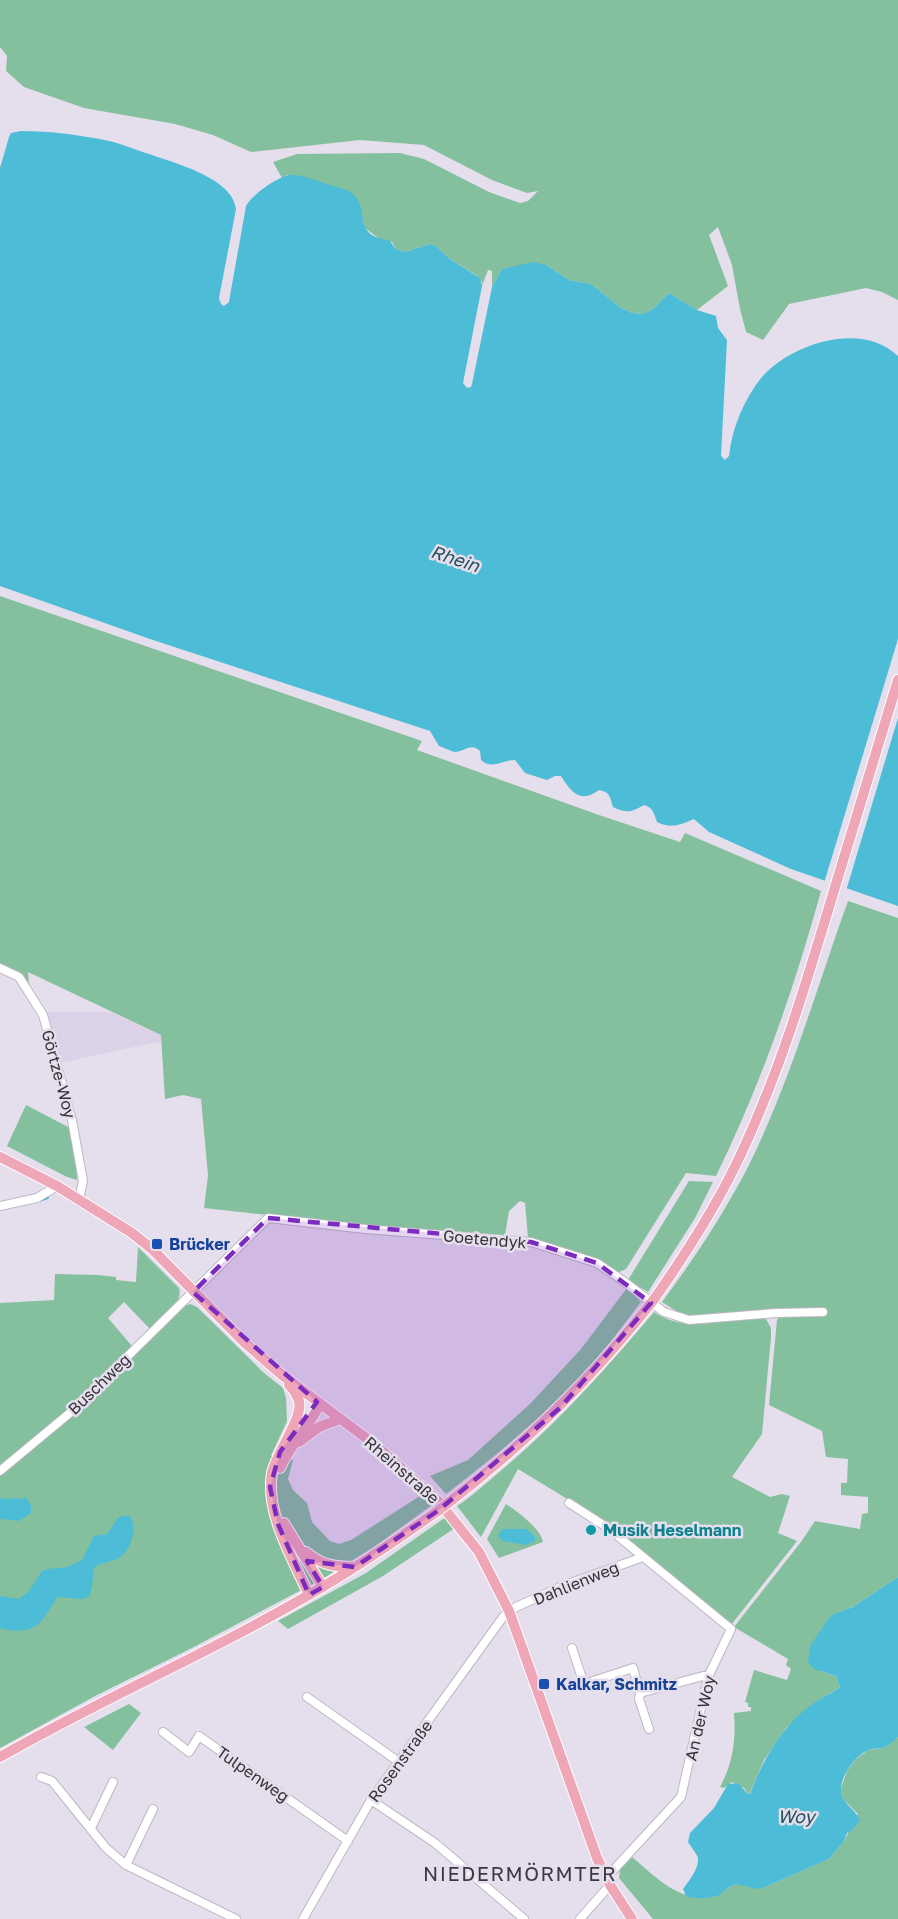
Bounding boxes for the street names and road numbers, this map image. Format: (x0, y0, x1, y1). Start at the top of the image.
street label: Görtze-Woy (38, 1028, 80, 1120)
street label: Goetendyk (443, 1225, 527, 1253)
street label: Buschweg (64, 1349, 134, 1419)
street label: Rheinstraße (360, 1432, 444, 1508)
street label: Dahlienweg (530, 1557, 622, 1609)
street label: An der Woy (680, 1673, 720, 1763)
street label: Rosenstraße (364, 1716, 436, 1806)
street label: Tulpenweg (213, 1742, 293, 1806)

